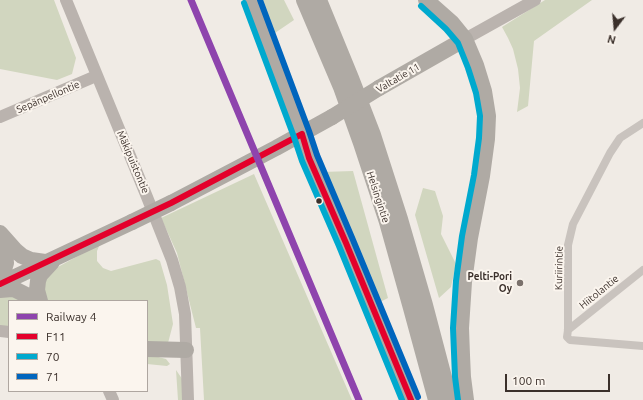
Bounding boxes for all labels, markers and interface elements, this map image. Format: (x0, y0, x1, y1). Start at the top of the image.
north arrow (595, 8, 635, 48)
text: N (606, 33, 617, 46)
street label: Valtatie 11 (374, 61, 422, 95)
street label: Sepänpellontie (15, 78, 81, 116)
street label: Mäkipuistontie (114, 129, 152, 195)
street label: Helsingintie (364, 170, 392, 224)
unlabelled marker (314, 196, 324, 206)
street label: Kuriirintie (553, 246, 565, 290)
place label: Pelti-Pori Oy (468, 271, 512, 294)
street label: Hiitolantie (577, 273, 621, 311)
marker: Pelti-Pori Oy (515, 278, 525, 288)
legend (8, 300, 148, 392)
text: Railway 4 (46, 310, 96, 323)
text: F11 (46, 330, 66, 343)
text: 70 (46, 350, 60, 363)
scale bar (507, 366, 612, 392)
text: 71 (46, 370, 60, 383)
text: 100 m (512, 374, 545, 387)

